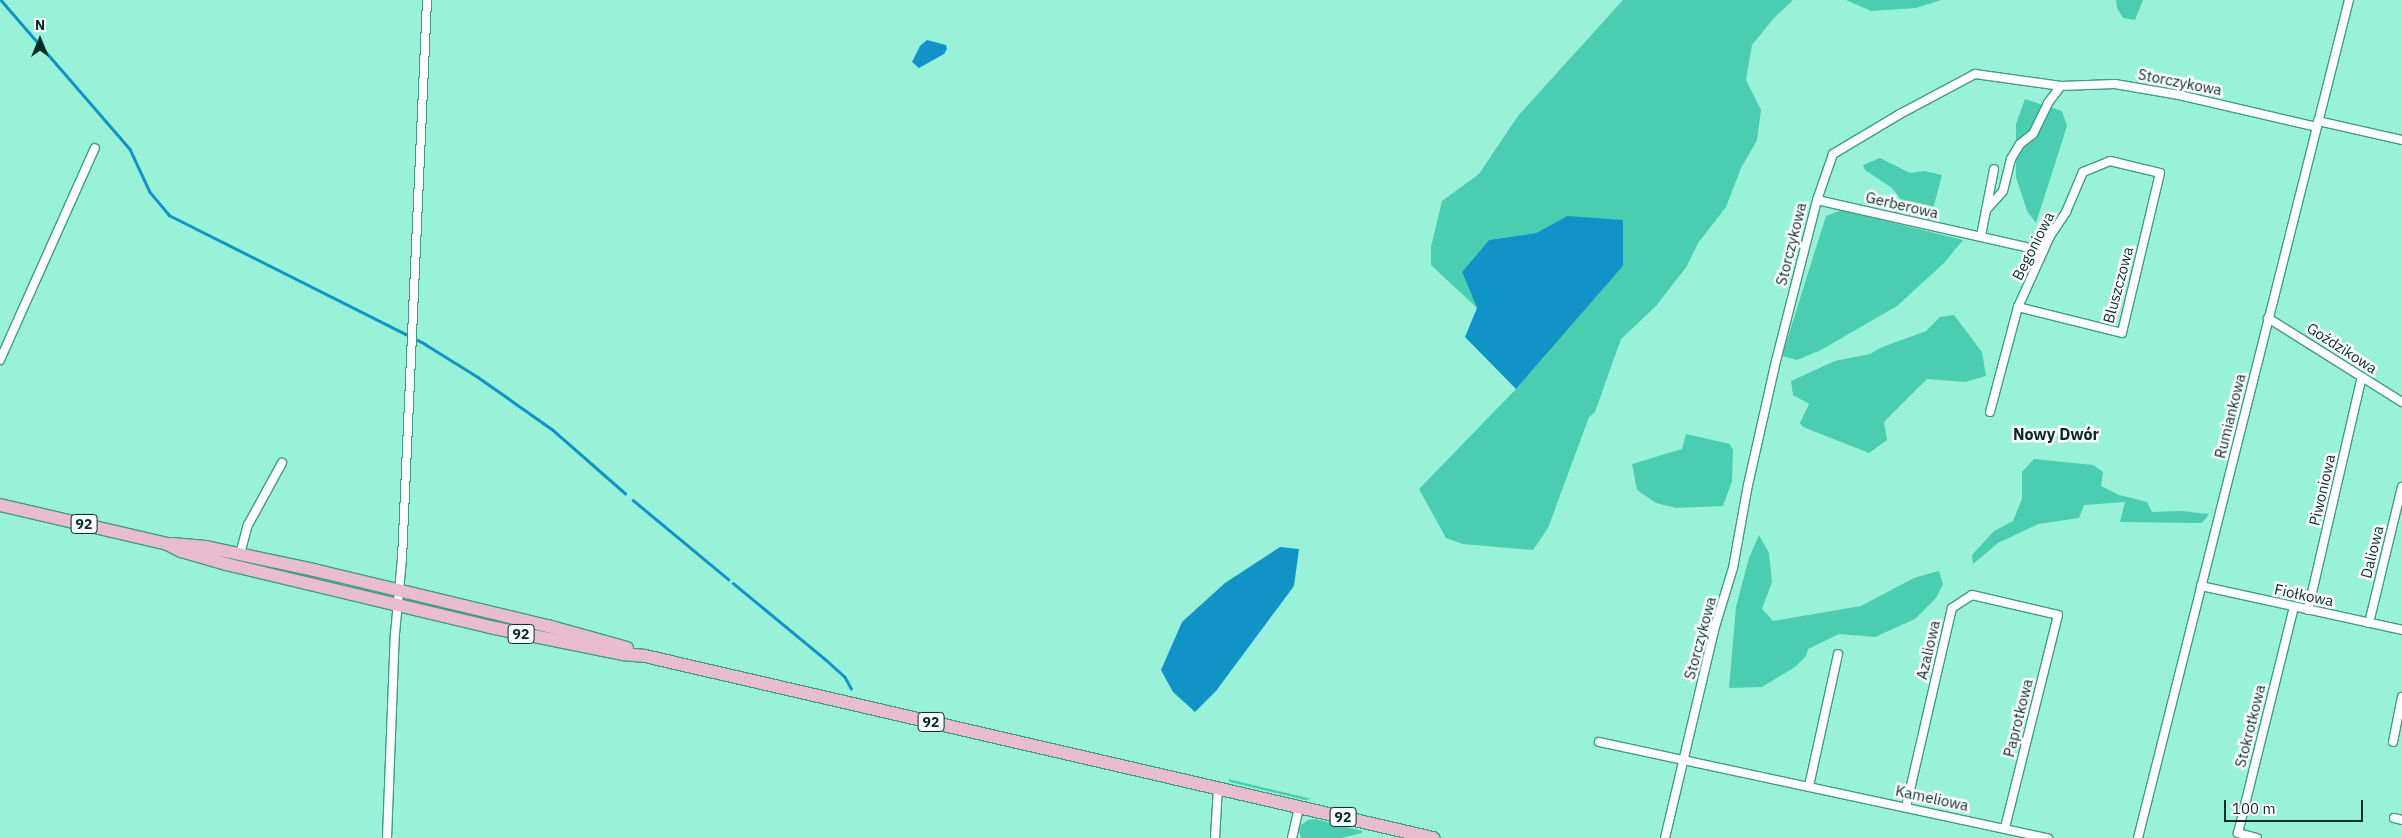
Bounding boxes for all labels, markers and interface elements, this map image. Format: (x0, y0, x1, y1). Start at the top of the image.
north arrow (15, 15, 65, 65)
text: N (35, 16, 45, 34)
street label: Storczykowa (2137, 65, 2223, 99)
street label: Gerberowa (1864, 188, 1940, 222)
street label: Storczykowa (1772, 201, 1810, 287)
street label: Begoniowa (2008, 209, 2058, 283)
street label: Bluszczowa (2099, 245, 2137, 325)
street label: Goździkowa (2303, 319, 2381, 377)
street label: Rumiankowa (2211, 372, 2249, 460)
district label: Nowy Dwór (2013, 424, 2099, 444)
street label: Piwoniowa (2305, 453, 2339, 527)
road number: 92 (70, 512, 98, 536)
street label: Daliowa (2357, 524, 2387, 580)
street label: Fiołkowa (2273, 580, 2335, 610)
street label: Storczykowa (1680, 595, 1720, 681)
street label: Azaliowa (1912, 619, 1944, 681)
road number: 92 (507, 622, 535, 646)
street label: Paprotkowa (2000, 677, 2036, 759)
street label: Stokrotkowa (2231, 683, 2269, 769)
road number: 92 (917, 710, 945, 734)
street label: Kameliowa (1894, 781, 1970, 815)
scale bar (2227, 790, 2366, 822)
text: 100 m (2232, 799, 2276, 818)
road number: 92 (1329, 806, 1357, 829)

